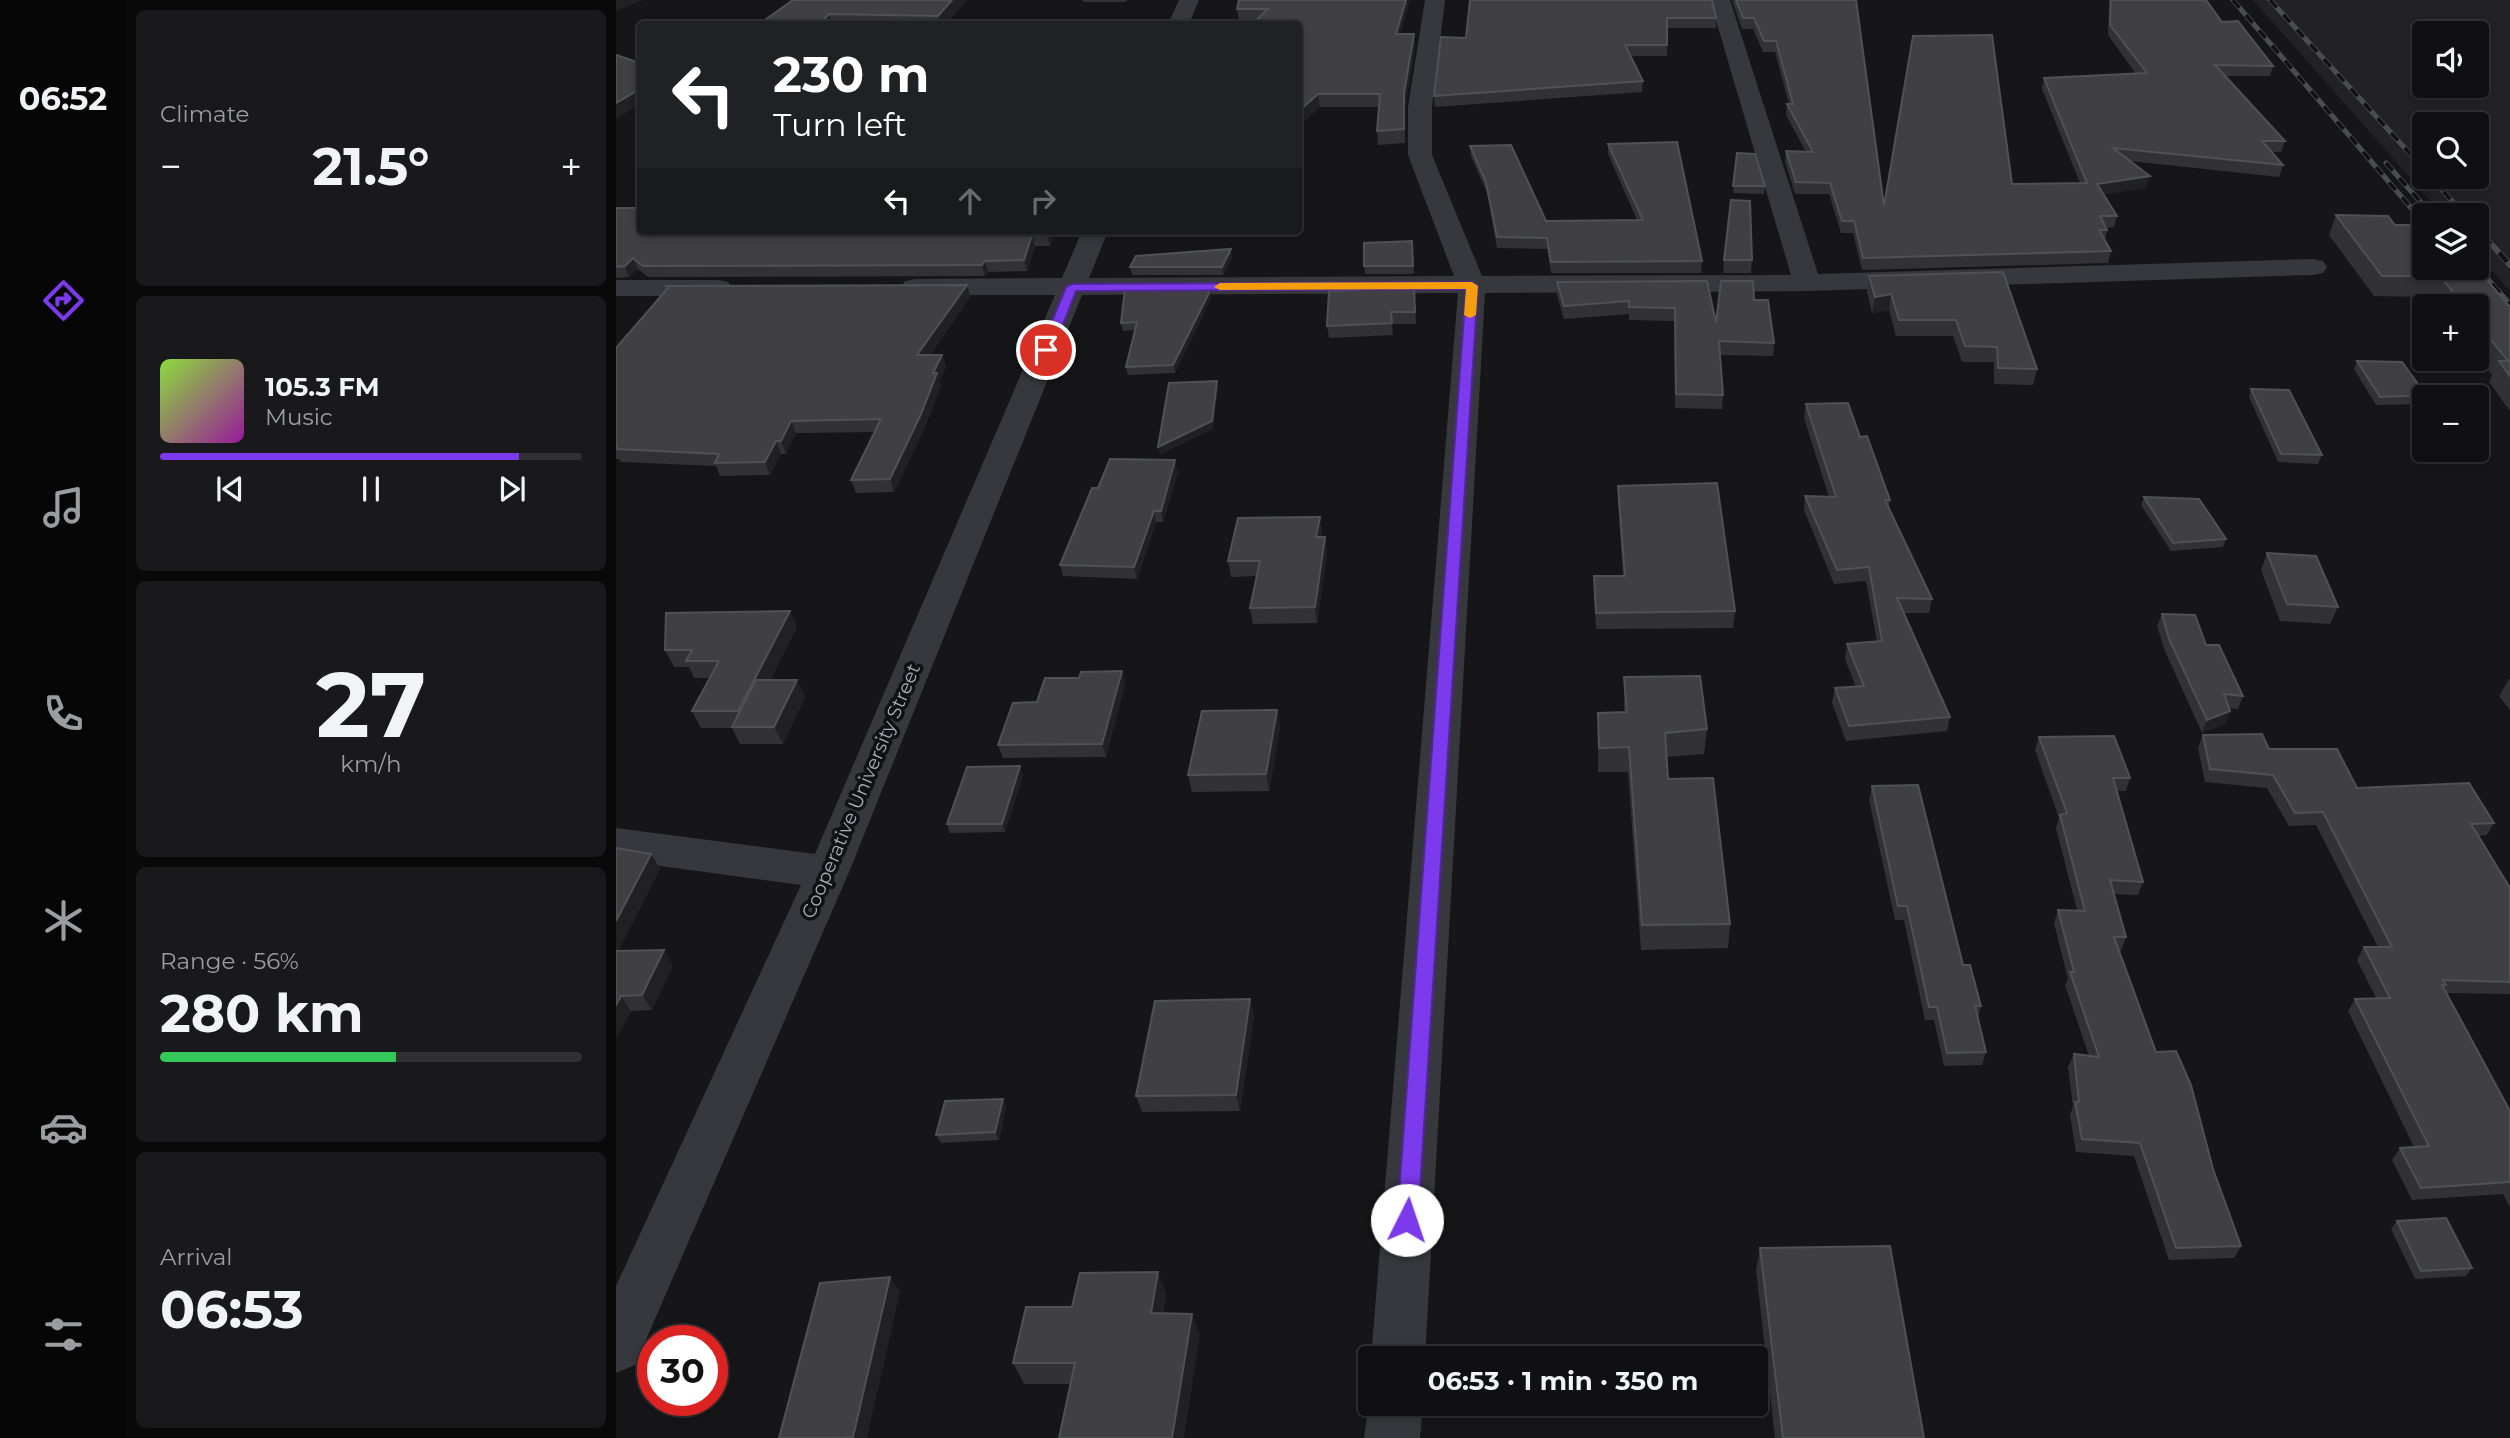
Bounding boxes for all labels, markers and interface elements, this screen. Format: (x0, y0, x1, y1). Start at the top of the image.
map controls (2412, 21, 2489, 462)
button: sound (2412, 21, 2489, 98)
text: 230 m (773, 45, 929, 104)
icon: left (658, 49, 749, 140)
text: 06:52 (19, 79, 107, 118)
text: Climate (160, 100, 249, 128)
text: Turn left (773, 105, 907, 144)
button: search (2412, 112, 2489, 189)
text: 21.5° (312, 135, 430, 198)
text: − (160, 143, 182, 190)
text: + (560, 143, 582, 190)
icon: left (878, 182, 916, 220)
icon: ahead (951, 182, 989, 220)
icon: right (1024, 182, 1062, 220)
button: layers (2412, 203, 2489, 280)
icon: directions (39, 276, 88, 325)
button: + (2412, 294, 2489, 371)
pin (1016, 320, 1076, 380)
icon: arrive (1027, 331, 1065, 369)
text: 105.3 FM (265, 371, 380, 403)
button: − (2412, 385, 2489, 462)
text: Music (265, 403, 333, 431)
icon: previous (211, 470, 249, 508)
icon: pause (352, 470, 390, 508)
icon: next (493, 470, 531, 508)
icon: music (39, 483, 88, 532)
text: 27 (316, 649, 426, 760)
street label: Cooperative University Street (797, 660, 925, 922)
icon: phone (39, 689, 88, 738)
text: km/h (340, 750, 402, 778)
icon: climate (39, 896, 88, 945)
text: Range · 56% (160, 947, 299, 975)
text: 280 km (160, 982, 363, 1045)
icon: car (39, 1103, 88, 1152)
position arrow (1370, 1183, 1444, 1257)
text: Arrival (160, 1243, 233, 1271)
text: 06:53 (160, 1278, 304, 1341)
icon: filters (39, 1310, 88, 1359)
speed limit sign: 30 (637, 1325, 728, 1416)
text: 06:53 · 1 min · 350 m (1428, 1365, 1698, 1397)

